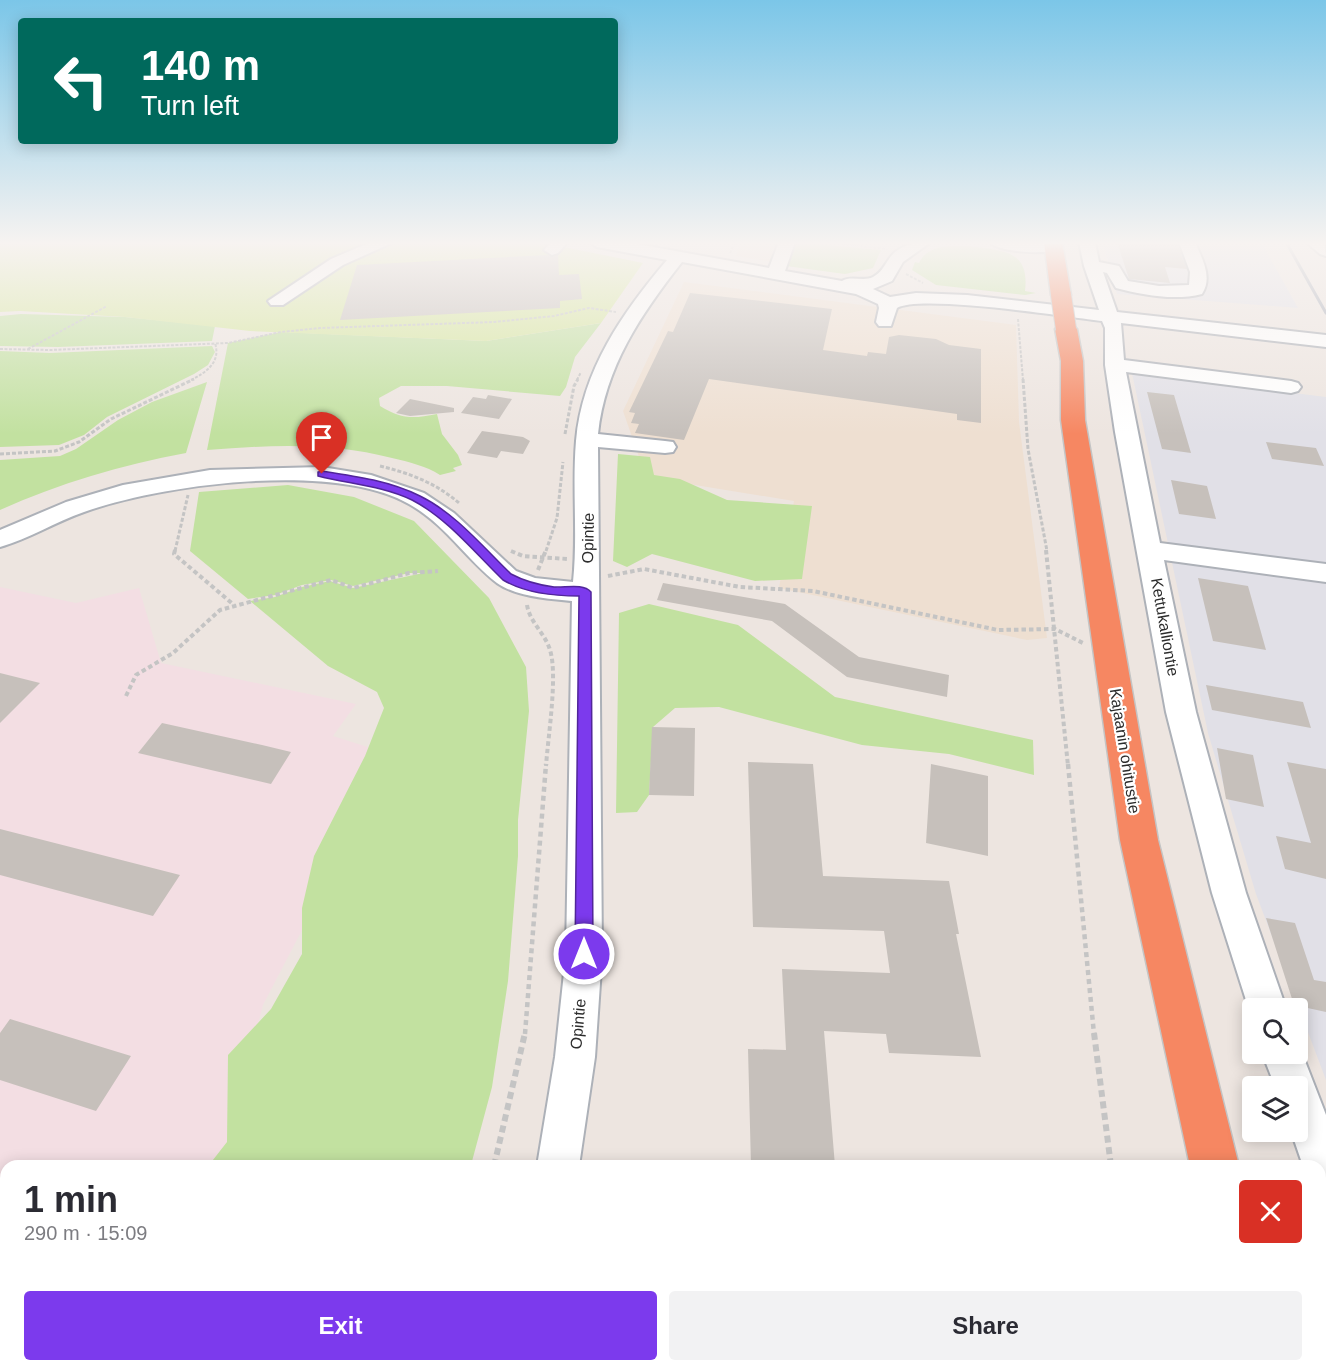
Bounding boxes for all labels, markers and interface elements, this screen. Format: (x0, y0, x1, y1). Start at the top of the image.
icon: left (42, 42, 120, 120)
text: 140 m (141, 42, 260, 89)
text: Turn left (141, 91, 239, 121)
pin (296, 412, 347, 474)
icon: arrive (305, 421, 338, 454)
street label: Opintie (579, 512, 597, 563)
street label: Kettukalliontie (1148, 576, 1182, 678)
street label: Kajaanin ohitustie (1107, 687, 1143, 815)
position arrow (552, 922, 616, 986)
street label: Opintie (567, 998, 589, 1050)
map controls (1242, 998, 1308, 1142)
button: search (1242, 998, 1308, 1064)
button: layers (1242, 1076, 1308, 1142)
text: 1 min (24, 1179, 118, 1220)
button: close (1239, 1180, 1302, 1243)
text: 290 m · 15:09 (24, 1222, 147, 1244)
button: Exit (24, 1291, 657, 1360)
button: Share (669, 1291, 1302, 1360)

